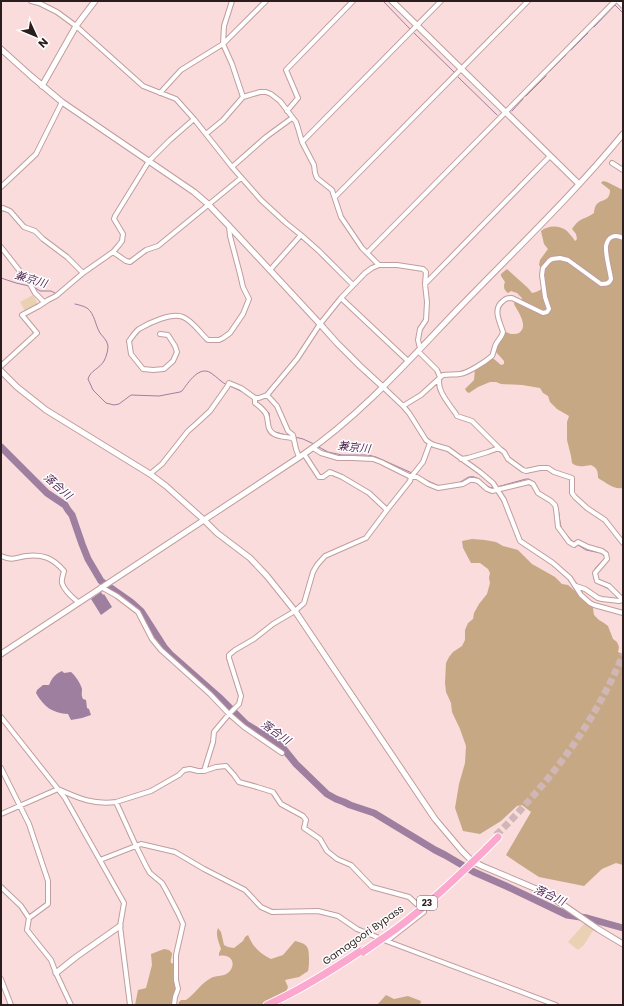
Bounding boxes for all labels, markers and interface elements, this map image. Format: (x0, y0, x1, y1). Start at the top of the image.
north arrow (16, 16, 56, 56)
text: N (35, 34, 52, 51)
water label: 兼京川 (13, 267, 50, 292)
water label: 兼京川 (337, 437, 372, 457)
water label: 落合川 (40, 469, 76, 504)
water label: 落合川 (258, 716, 295, 749)
water label: 落合川 (532, 881, 569, 910)
road number: 23 (417, 896, 437, 910)
street label: Gamagoori Bypass (319, 901, 407, 969)

